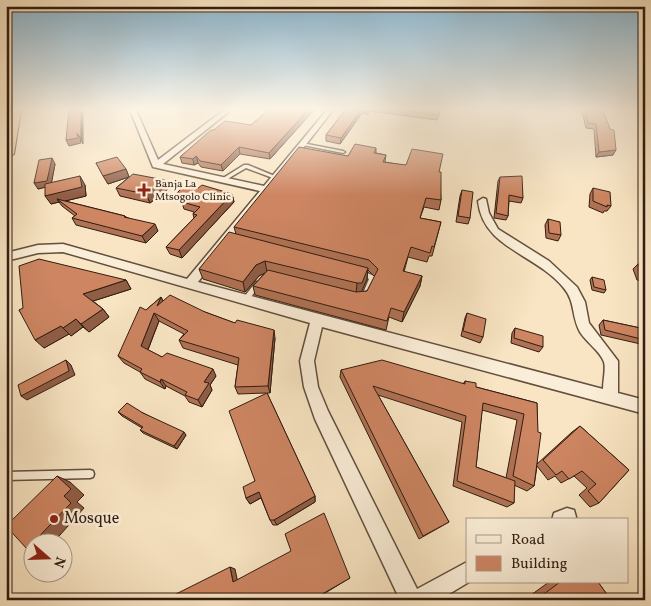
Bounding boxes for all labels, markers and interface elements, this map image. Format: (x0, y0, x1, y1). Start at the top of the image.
place label: Banja La Mtsogolo Clinic (155, 177, 231, 205)
marker: Banja La Mtsogolo Clinic (137, 183, 151, 197)
place label: Mosque (64, 508, 119, 530)
marker: Mosque (48, 513, 60, 525)
legend (466, 518, 628, 584)
text: Road (511, 530, 545, 551)
north arrow (22, 534, 72, 584)
text: N (48, 554, 69, 570)
text: Building (511, 554, 568, 575)

